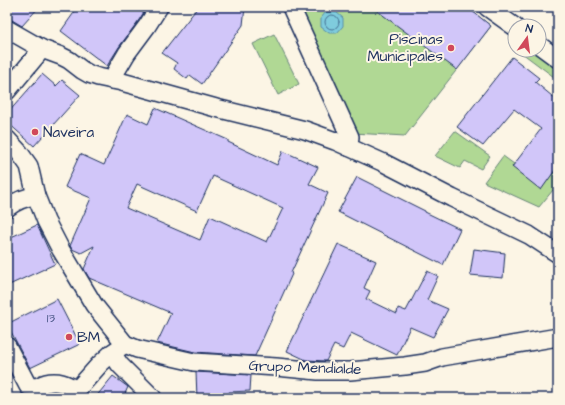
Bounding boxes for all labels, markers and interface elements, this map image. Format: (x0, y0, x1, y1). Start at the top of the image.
north arrow (507, 18, 547, 58)
text: N (524, 21, 535, 37)
place label: Piscinas Municipales (367, 29, 443, 67)
marker: Piscinas Municipales (446, 43, 456, 53)
place label: Naveira (43, 122, 94, 143)
marker: Naveira (30, 127, 40, 137)
house number: 13 (47, 309, 56, 327)
place label: BM (77, 327, 100, 348)
marker: BM (64, 332, 74, 342)
street label: Grupo Mendialde (248, 355, 362, 380)

